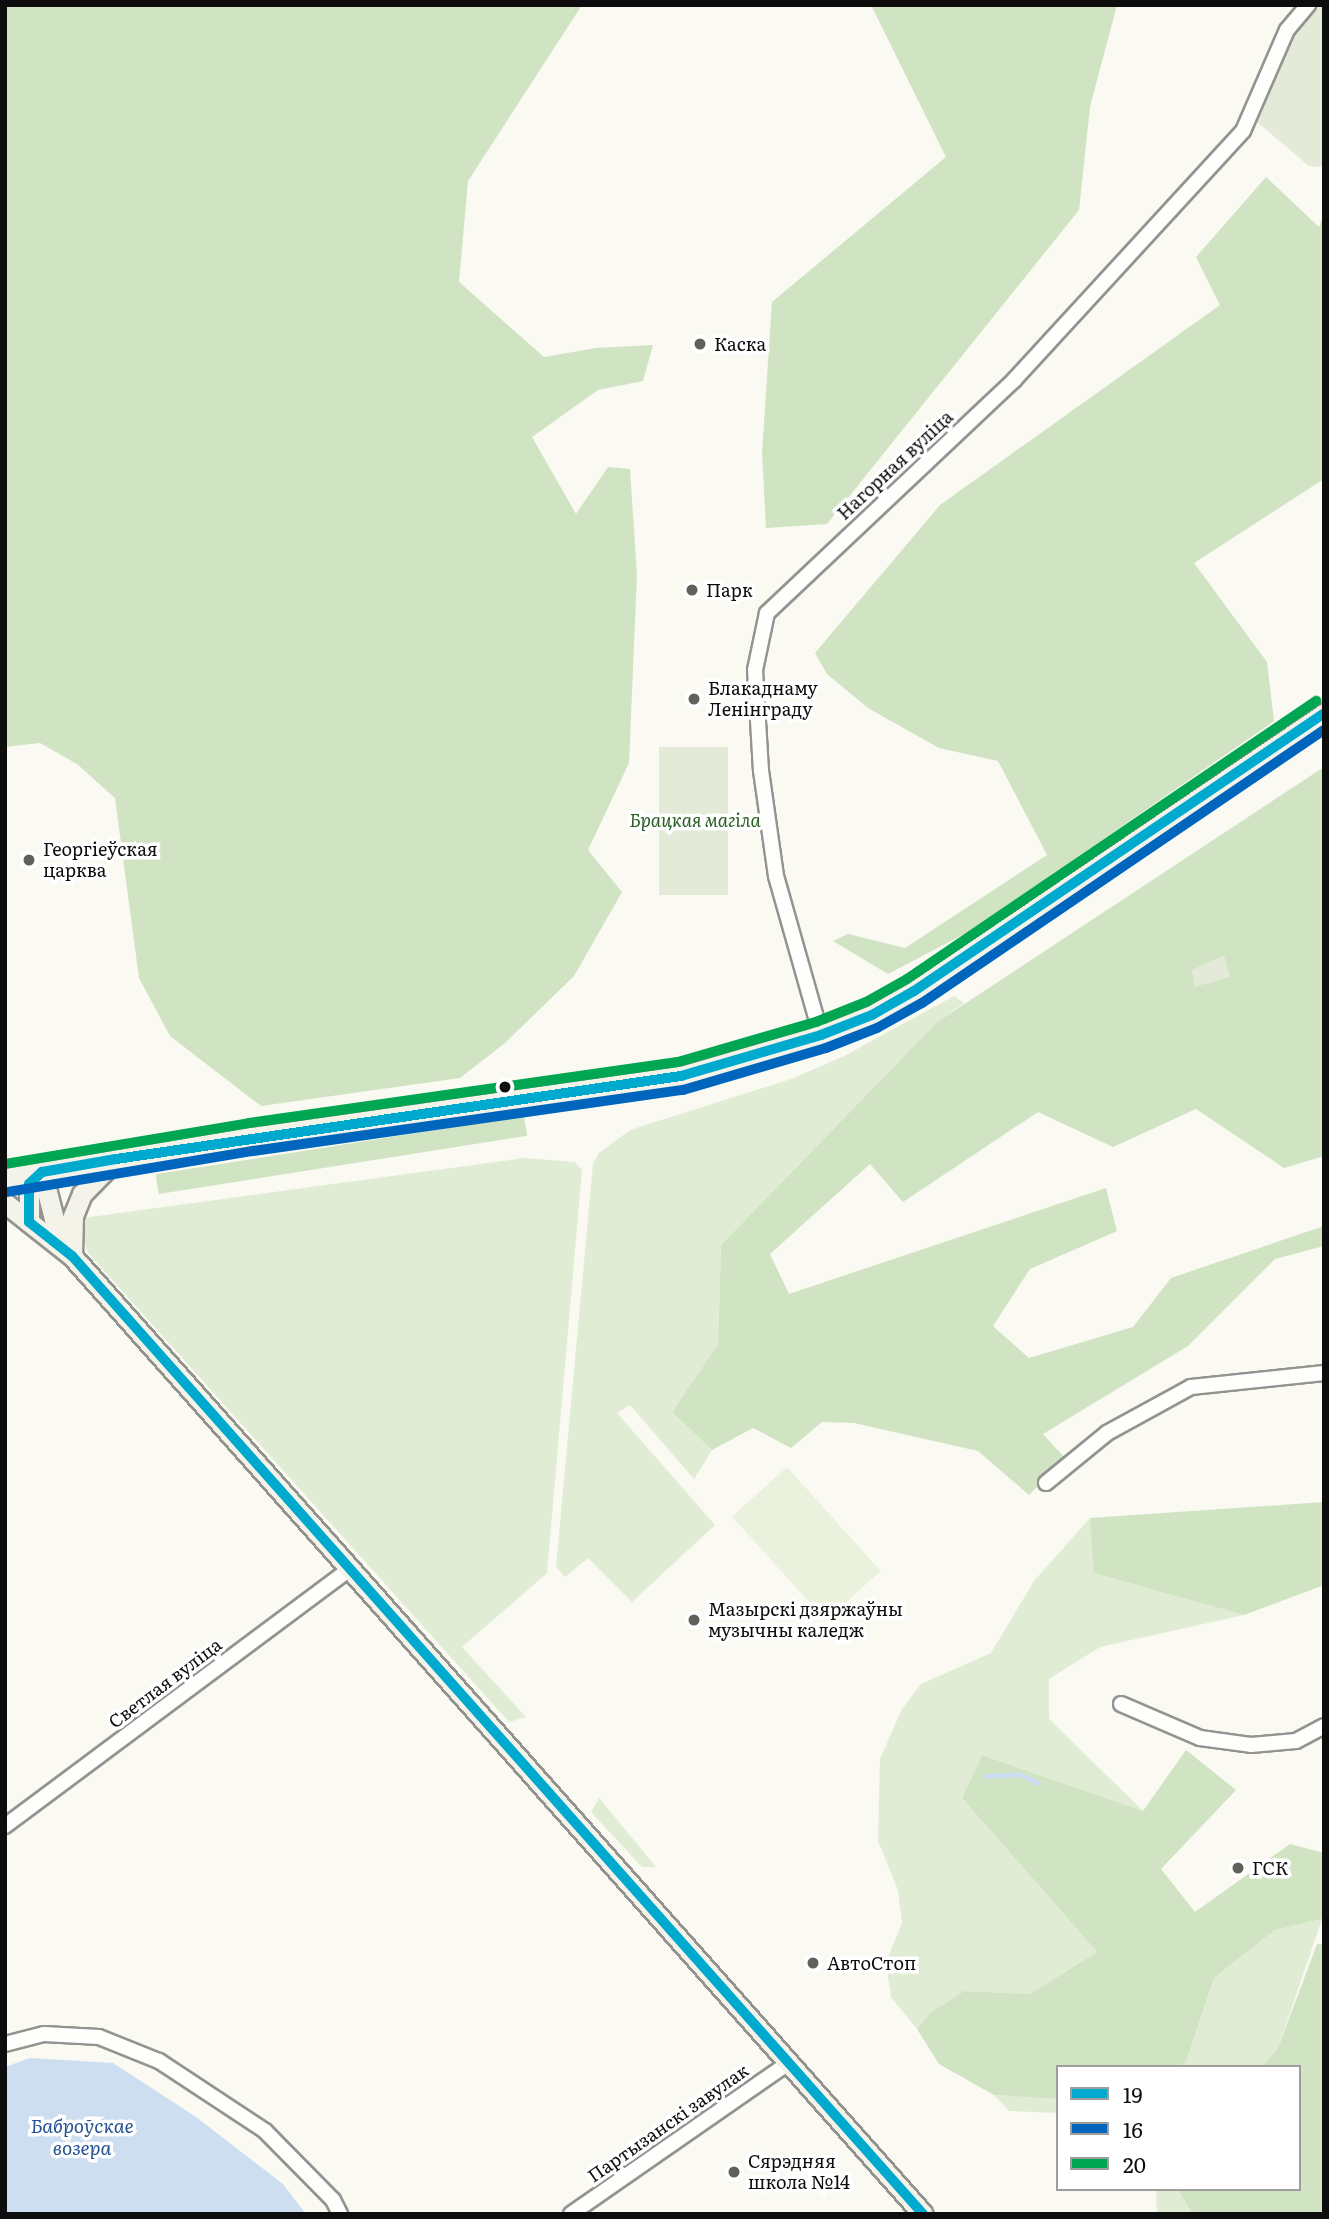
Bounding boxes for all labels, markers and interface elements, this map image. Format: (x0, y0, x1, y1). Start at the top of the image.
place label: Каска (714, 333, 766, 355)
marker: Каска (692, 336, 708, 352)
street label: Нагорная вуліца (833, 406, 957, 524)
place label: Парк (706, 579, 753, 601)
marker: Парк (684, 582, 700, 598)
place label: Блакаднаму Ленінграду (708, 678, 818, 720)
marker: Блакаднаму Ленінграду (686, 691, 702, 707)
park label: Брацкая магіла (629, 809, 761, 831)
place label: Георгіеўская царква (43, 839, 158, 882)
marker: Георгіеўская царква (21, 852, 37, 868)
unlabelled marker (498, 1080, 512, 1094)
place label: Мазырскі дзяржаўны музычны каледж (708, 1599, 903, 1642)
marker: Мазырскі дзяржаўны музычны каледж (686, 1612, 702, 1628)
street label: Светлая вуліца (104, 1634, 226, 1732)
place label: ГСК (1252, 1857, 1288, 1879)
marker: ГСК (1230, 1860, 1246, 1876)
place label: АвтоСтоп (827, 1952, 916, 1974)
marker: АвтоСтоп (805, 1955, 821, 1971)
street label: Партызанскі завулак (584, 2059, 752, 2187)
legend (1056, 2065, 1301, 2191)
text: 19 (1123, 2078, 1143, 2109)
text: 16 (1123, 2113, 1143, 2144)
water label: Баброўскае возера (30, 2115, 134, 2159)
text: 20 (1123, 2148, 1146, 2179)
place label: Сярэдняя школа №14 (748, 2151, 850, 2194)
marker: Сярэдняя школа №14 (726, 2164, 742, 2180)

